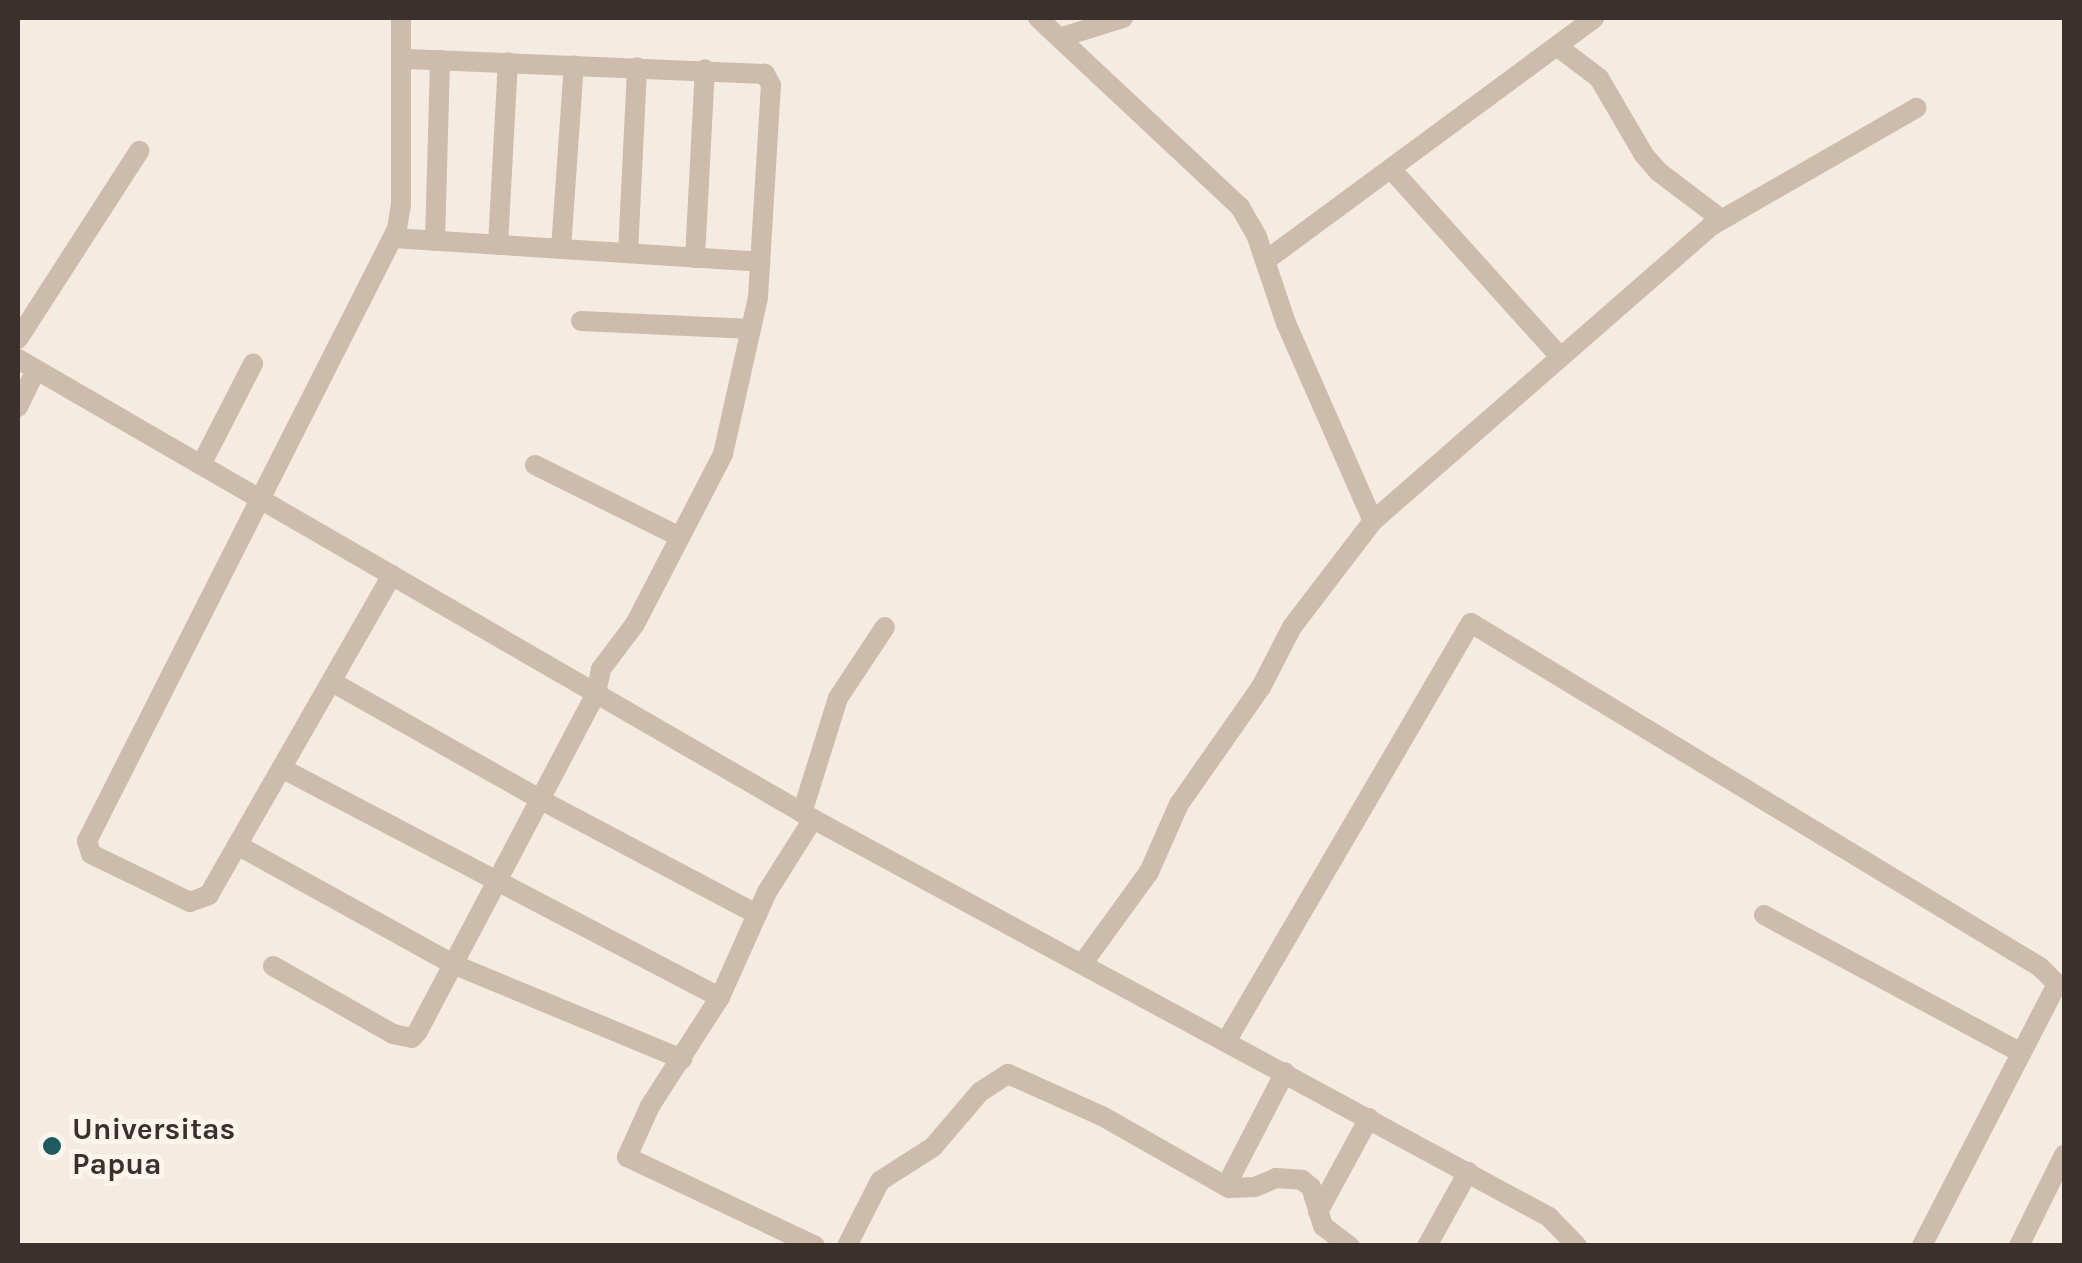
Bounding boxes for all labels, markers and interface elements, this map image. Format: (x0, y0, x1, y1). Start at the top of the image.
place label: Universitas Papua (72, 1111, 235, 1182)
marker: Universitas Papua (41, 1135, 63, 1157)

